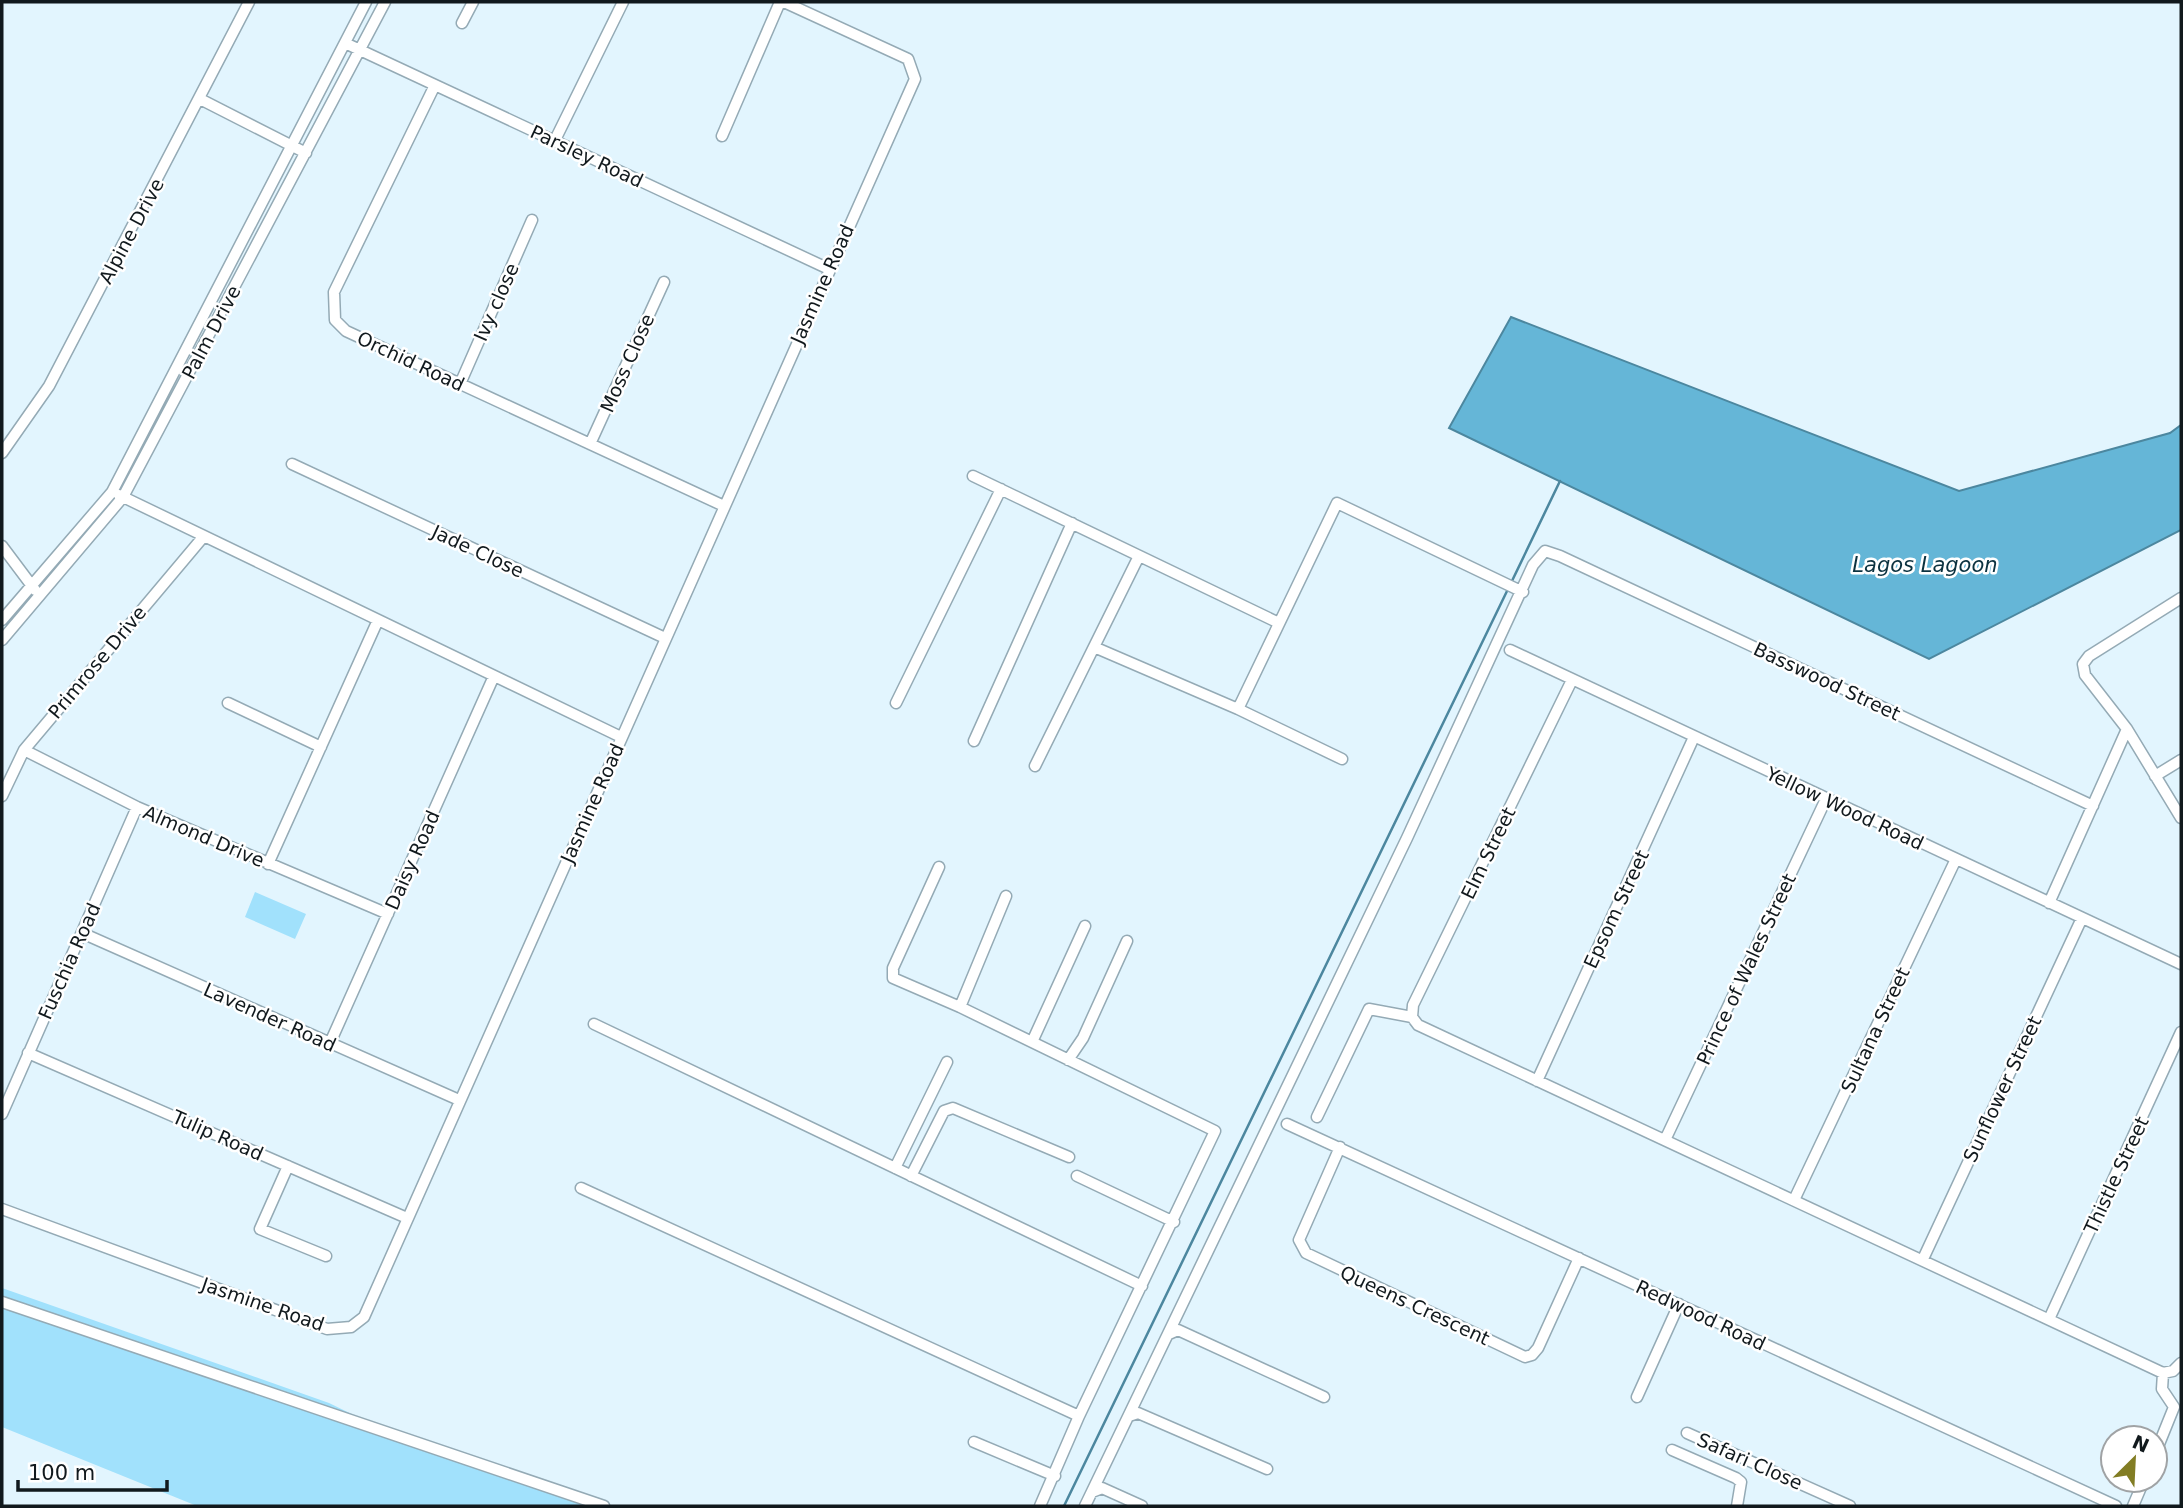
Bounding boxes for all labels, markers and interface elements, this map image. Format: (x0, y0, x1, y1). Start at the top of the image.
street label: Parsley Road (527, 120, 647, 192)
street label: Alpine Drive (94, 175, 168, 287)
street label: Jasmine Road (785, 221, 858, 348)
street label: Ivy close (469, 260, 523, 344)
street label: Palm Drive (177, 281, 245, 383)
street label: Moss Close (595, 310, 659, 416)
street label: Orchid Road (354, 327, 468, 395)
street label: Jade Close (428, 520, 527, 582)
water label: Lagos Lagoon (1852, 553, 1998, 577)
street label: Primrose Drive (44, 601, 150, 723)
street label: Basswood Street (1750, 637, 1904, 725)
street label: Jasmine Road (555, 740, 628, 867)
street label: Yellow Wood Road (1762, 761, 1927, 854)
street label: Almond Drive (140, 801, 268, 871)
street label: Elm Street (1456, 803, 1520, 903)
street label: Daisy Road (380, 807, 444, 913)
street label: Epsom Street (1579, 846, 1653, 972)
street label: Prince of Wales Street (1692, 870, 1800, 1068)
street label: Fuschia Road (34, 899, 104, 1023)
street label: Sultana Street (1836, 964, 1914, 1096)
street label: Lavender Road (200, 978, 340, 1056)
street label: Sunflower Street (1959, 1012, 2045, 1166)
street label: Tulip Road (168, 1105, 267, 1165)
street label: Thistle Street (2079, 1113, 2153, 1238)
street label: Queens Crescent (1337, 1261, 1493, 1349)
street label: Jasmine Road (198, 1272, 327, 1335)
street label: Redwood Road (1633, 1275, 1769, 1355)
north arrow (2099, 1424, 2169, 1494)
street label: Safari Close (1694, 1428, 1806, 1494)
text: N (2129, 1430, 2153, 1457)
scale bar (18, 1448, 166, 1492)
text: 100 m (28, 1461, 95, 1485)

